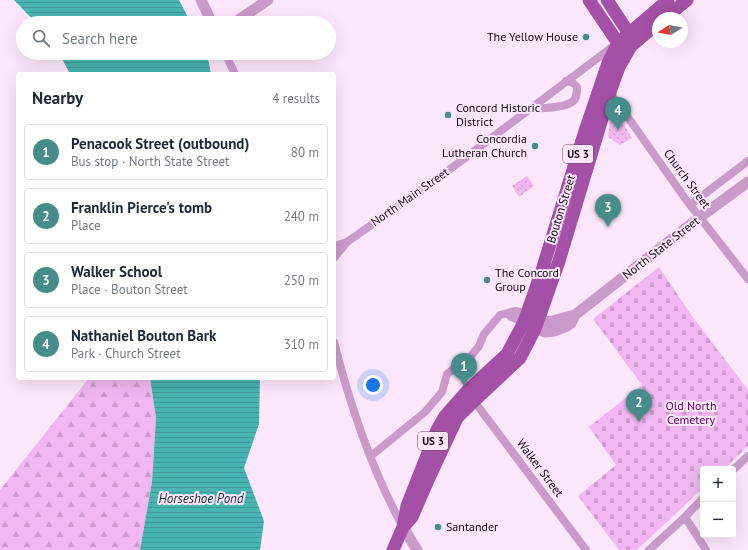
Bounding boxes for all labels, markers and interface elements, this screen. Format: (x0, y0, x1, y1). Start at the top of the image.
north arrow (652, 12, 688, 48)
search box (16, 16, 336, 60)
icon: search (30, 27, 52, 49)
text: Search here (62, 29, 138, 48)
place label: The Yellow House (487, 29, 578, 44)
marker: The Yellow House (581, 32, 591, 42)
text: Nearby (32, 87, 83, 109)
text: 4 results (272, 90, 320, 107)
pin: 4 (605, 97, 631, 130)
place label: Concord Historic District (456, 100, 541, 129)
marker: Concord Historic District (443, 110, 453, 120)
place label: Concordia Lutheran Church (442, 131, 527, 160)
text: Penacook Street (outbound) (71, 134, 249, 153)
marker: Concordia Lutheran Church (530, 141, 540, 151)
text: 1 (42, 144, 50, 161)
text: 80 m (291, 144, 319, 161)
road number: US 3 (563, 145, 593, 163)
street label: Church Street (661, 146, 714, 211)
text: Bus stop · North State Street (71, 153, 230, 170)
street label: North Main Street (368, 164, 452, 229)
street label: Bouton Street (543, 173, 578, 245)
pin: 3 (595, 194, 621, 227)
text: Franklin Pierce's tomb (71, 198, 212, 217)
text: 2 (42, 208, 50, 225)
text: 240 m (284, 208, 319, 225)
street label: North State Street (619, 213, 702, 282)
text: Place (71, 217, 101, 234)
text: Walker School (71, 262, 162, 281)
place label: The Concord Group (495, 265, 559, 294)
text: 3 (42, 272, 50, 289)
text: 250 m (284, 272, 319, 289)
marker: The Concord Group (482, 275, 492, 285)
text: Place · Bouton Street (71, 281, 188, 298)
text: Nathaniel Bouton Bark (71, 326, 216, 345)
text: 4 (42, 336, 50, 353)
text: 310 m (284, 336, 319, 353)
text: Park · Church Street (71, 345, 181, 362)
pin: 1 (451, 353, 477, 386)
your location (363, 375, 383, 395)
pin: 2 (626, 389, 652, 422)
park label: Old North Cemetery (666, 398, 716, 427)
road number: US 3 (418, 432, 448, 450)
street label: Walker Street (514, 436, 567, 500)
map controls (700, 466, 736, 538)
button: + (700, 466, 736, 502)
water label: Horseshoe Pond (158, 490, 244, 507)
button: − (700, 502, 736, 538)
place label: Santander (446, 519, 498, 534)
marker: Santander (433, 522, 443, 532)

